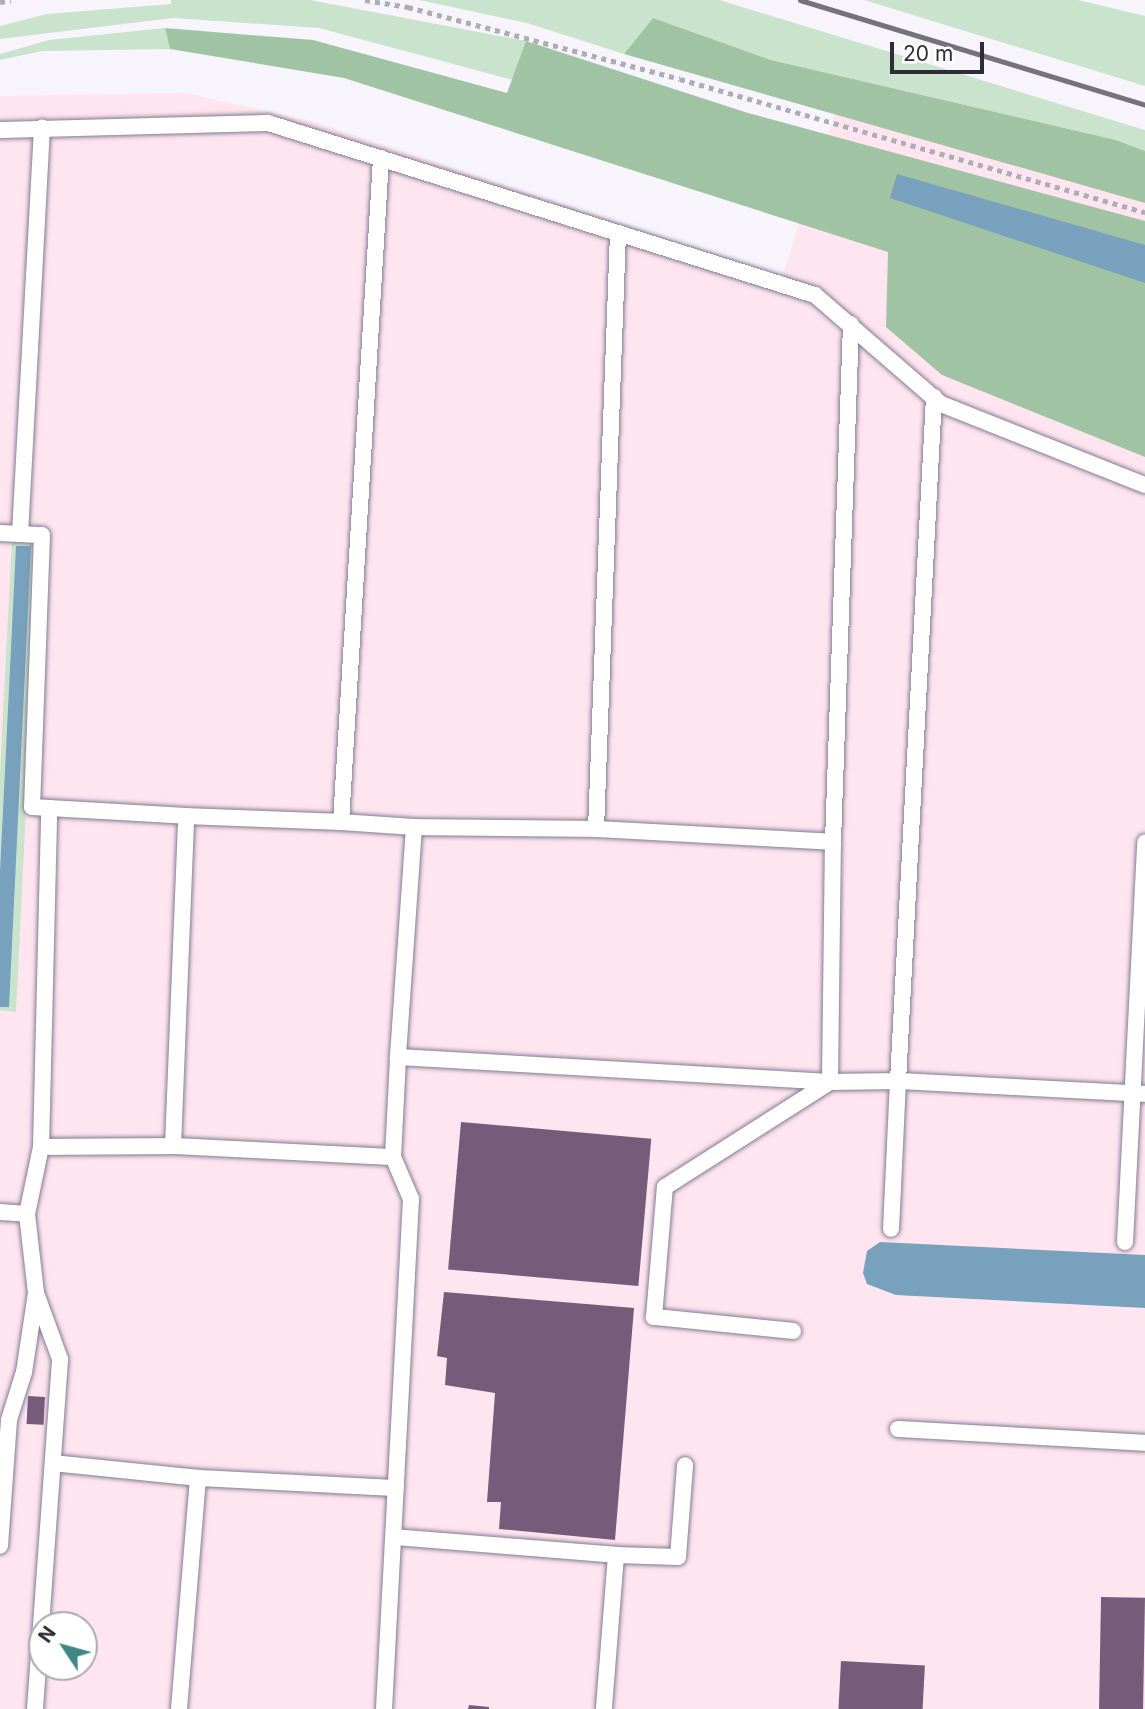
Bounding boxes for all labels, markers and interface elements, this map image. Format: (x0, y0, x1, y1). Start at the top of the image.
scale bar (893, 28, 988, 72)
text: 20 m (903, 41, 953, 66)
north arrow (28, 1611, 98, 1681)
text: N (34, 1622, 61, 1647)

